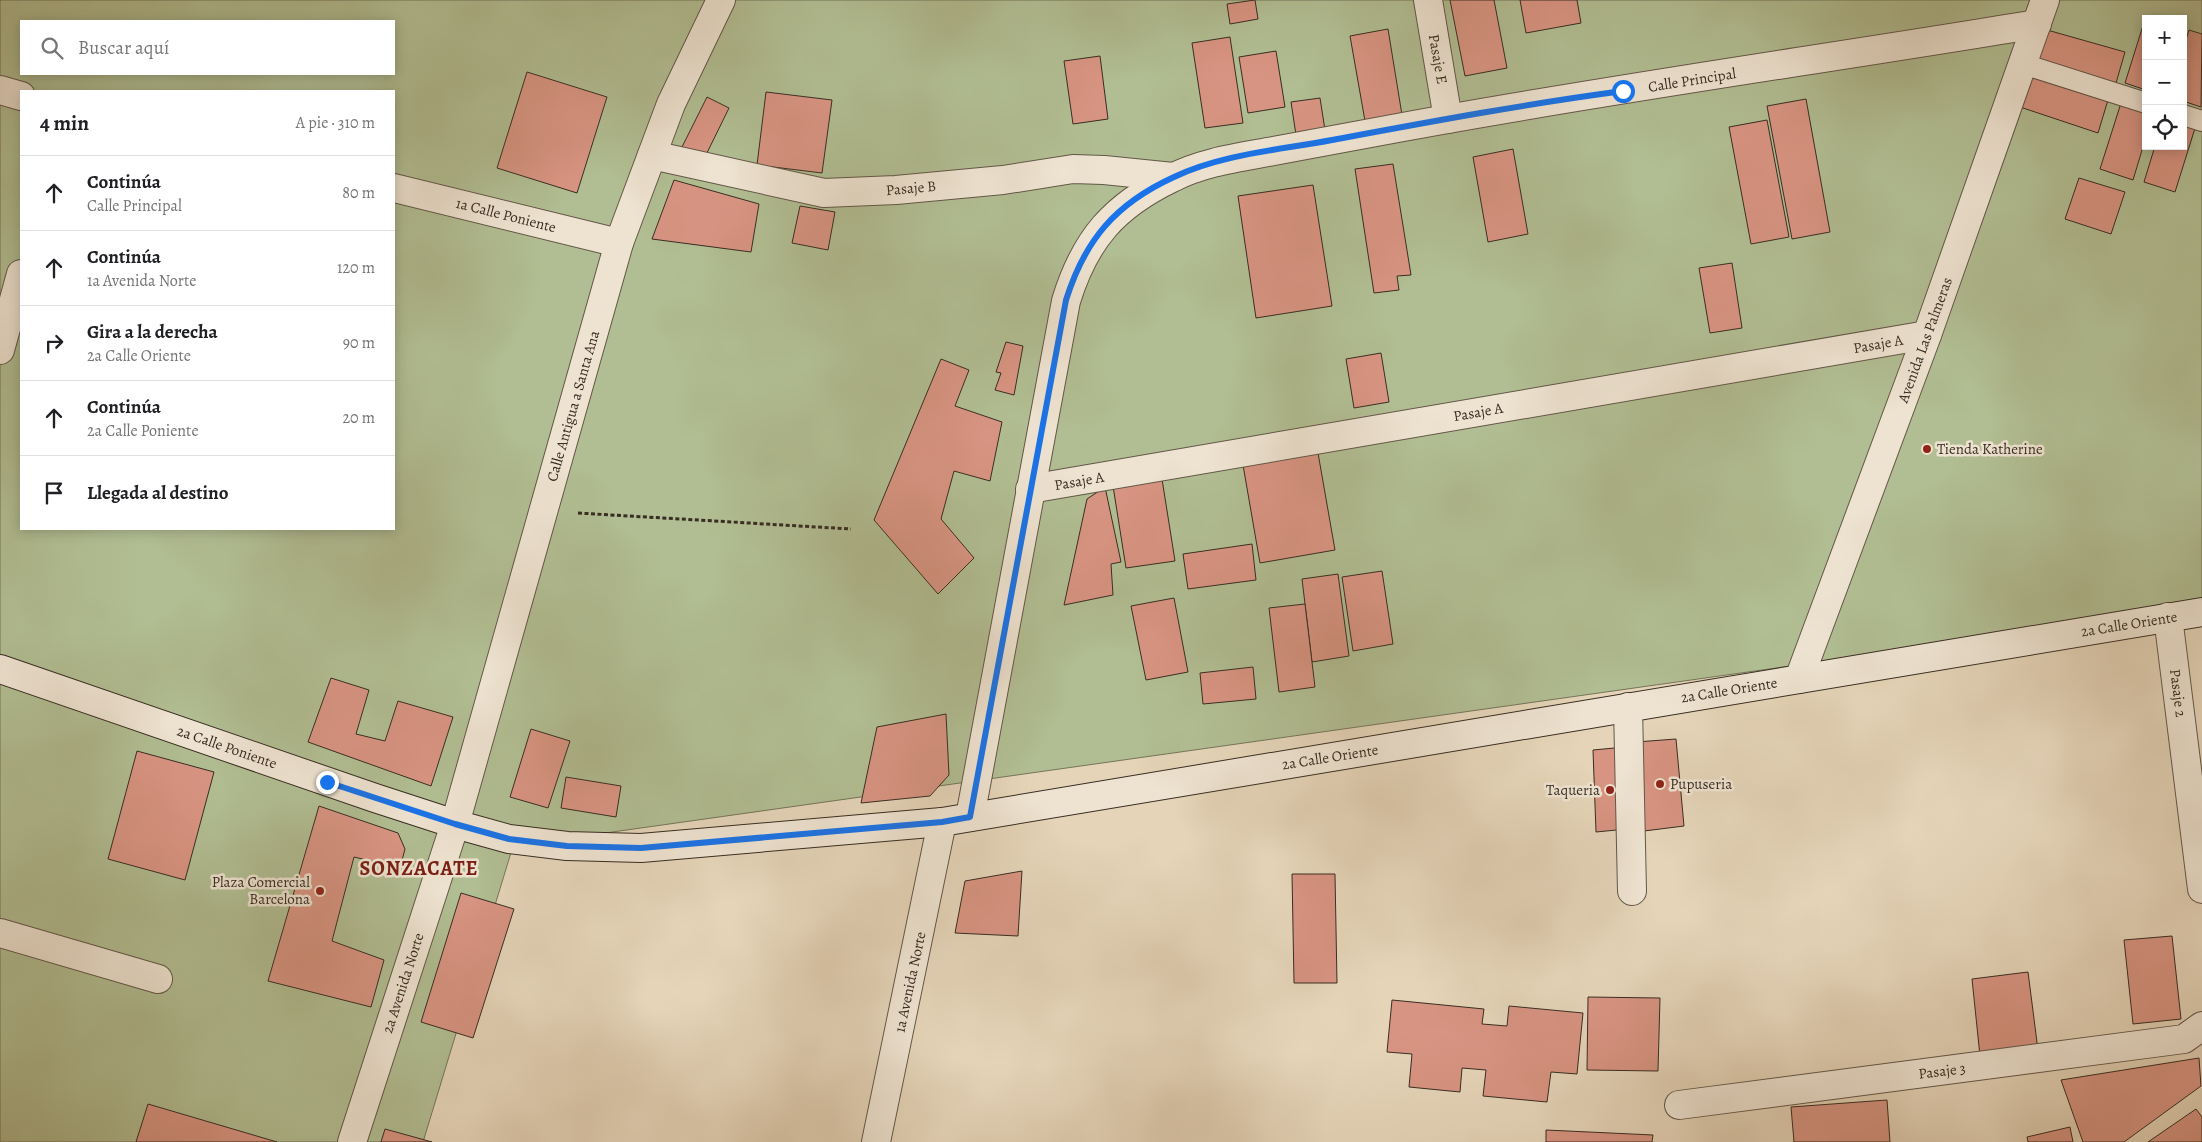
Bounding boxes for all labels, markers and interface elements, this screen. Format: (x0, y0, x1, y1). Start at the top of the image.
map controls (2142, 15, 2187, 150)
button: + (2142, 15, 2187, 60)
search box (20, 20, 395, 75)
street label: Pasaje E (1424, 33, 1452, 85)
icon: search (38, 34, 66, 62)
text: Buscar aquí (78, 35, 169, 61)
button: − (2142, 60, 2187, 105)
street label: Calle Principal (1647, 63, 1738, 97)
route start (1612, 80, 1635, 103)
button: locate (2142, 105, 2187, 150)
text: 4 min (40, 109, 89, 137)
text: A pie · 310 m (296, 112, 375, 134)
text: Continúa (87, 169, 161, 195)
street label: Pasaje B (885, 176, 937, 200)
icon: ahead (40, 179, 68, 207)
text: 80 m (342, 182, 375, 204)
street label: 1a Calle Poniente (454, 193, 558, 237)
text: Calle Principal (87, 195, 182, 217)
text: Continúa (87, 244, 161, 270)
icon: ahead (40, 254, 68, 282)
text: 120 m (337, 257, 375, 279)
text: 1a Avenida Norte (87, 270, 196, 292)
street label: Avenida Las Palmeras (1893, 275, 1957, 406)
text: Gira a la derecha (87, 319, 218, 345)
street label: Calle Antigua a Santa Ana (542, 328, 604, 484)
icon: right (40, 329, 68, 357)
street label: Pasaje A (1852, 330, 1905, 358)
text: 90 m (343, 332, 375, 354)
text: 2a Calle Oriente (87, 345, 191, 367)
text: Continúa (87, 394, 161, 420)
street label: Pasaje A (1452, 398, 1505, 426)
icon: ahead (40, 404, 68, 432)
text: 20 m (342, 407, 375, 429)
text: 2a Calle Poniente (87, 420, 199, 442)
place label: Tienda Katherine (1937, 439, 2043, 459)
marker: Tienda Katherine (1921, 443, 1933, 455)
street label: Pasaje A (1053, 467, 1106, 495)
icon: arrive (40, 479, 68, 507)
text: Llegada al destino (87, 480, 229, 506)
street label: 2a Calle Oriente (2079, 606, 2179, 641)
street label: Pasaje 2 (2165, 668, 2191, 718)
street label: 2a Calle Oriente (1679, 672, 1779, 707)
street label: 2a Calle Poniente (174, 721, 280, 774)
street label: 2a Calle Oriente (1280, 739, 1380, 774)
route end (316, 771, 339, 794)
place label: Pupuseria (1670, 774, 1732, 794)
marker: Pupuseria (1654, 778, 1666, 790)
place label: Taqueria (1546, 780, 1600, 800)
marker: Taqueria (1604, 784, 1616, 796)
district label: SONZACATE (359, 855, 479, 882)
place label: Plaza Comercial Barcelona (212, 872, 310, 909)
marker: Plaza Comercial Barcelona (314, 885, 326, 897)
street label: 2a Avenida Norte (377, 930, 429, 1036)
street label: 1a Avenida Norte (890, 930, 930, 1034)
street label: Pasaje 3 (1917, 1058, 1967, 1084)

